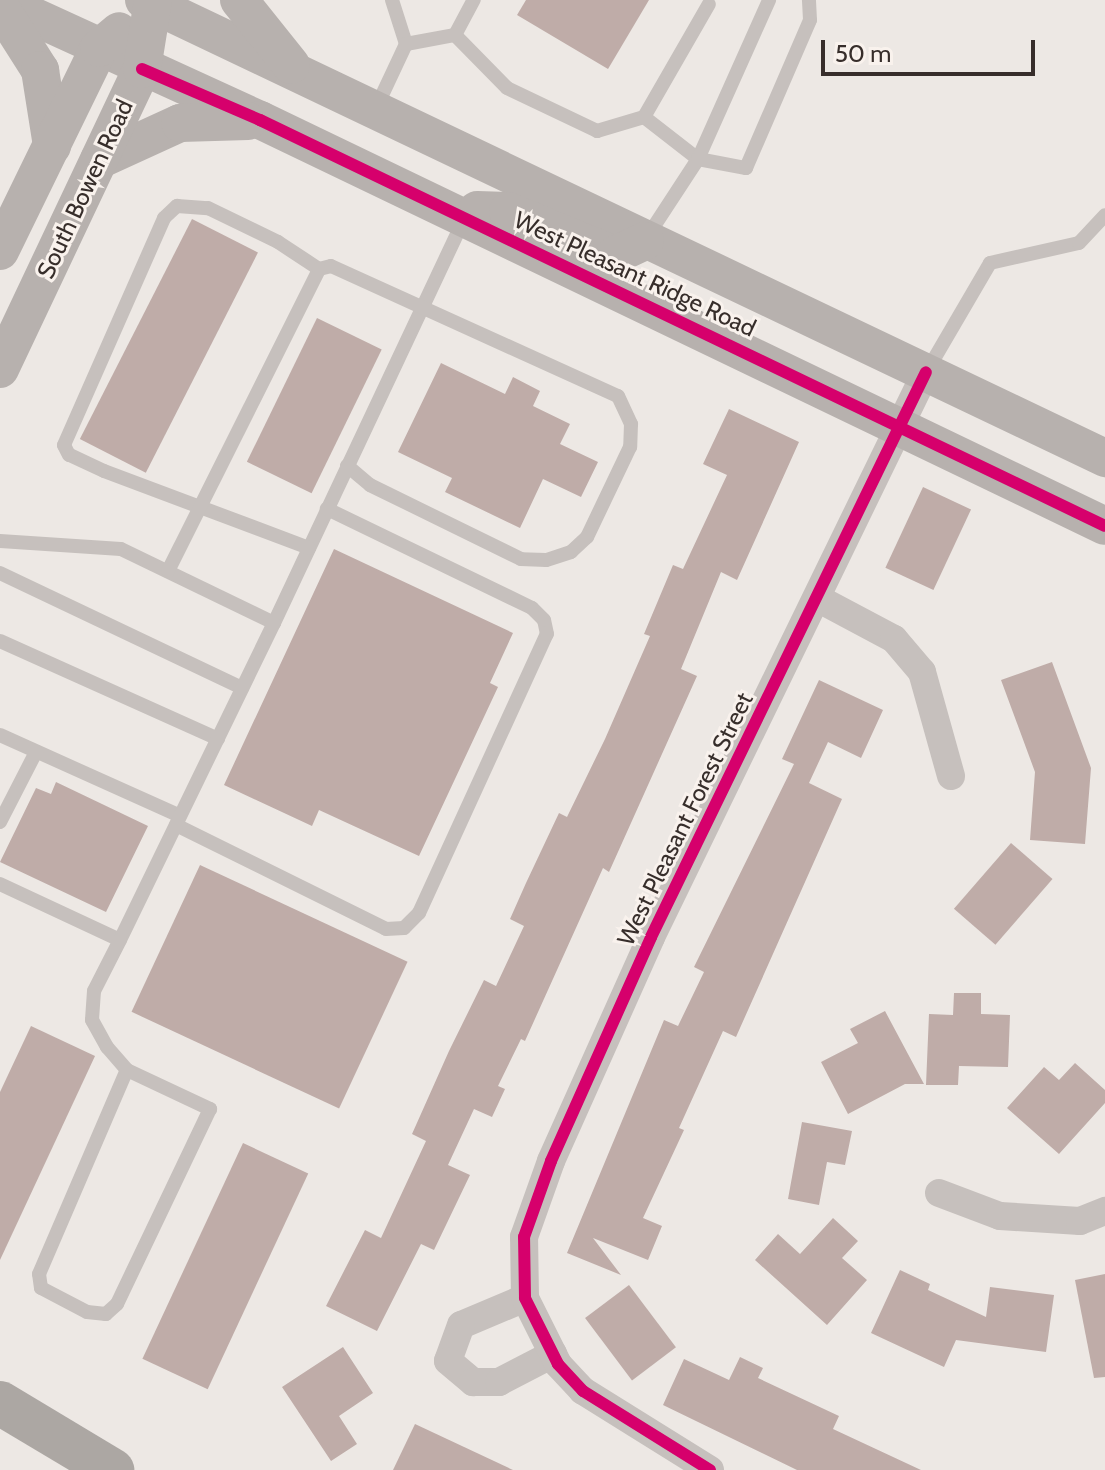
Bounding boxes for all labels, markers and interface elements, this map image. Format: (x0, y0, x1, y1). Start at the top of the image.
scale bar (825, 24, 1039, 74)
text: 50 m (835, 39, 891, 68)
street label: South Bowen Road (31, 95, 139, 283)
street label: West Pleasant Ridge Road (510, 205, 760, 343)
street label: West Pleasant Forest Street (611, 688, 759, 950)

